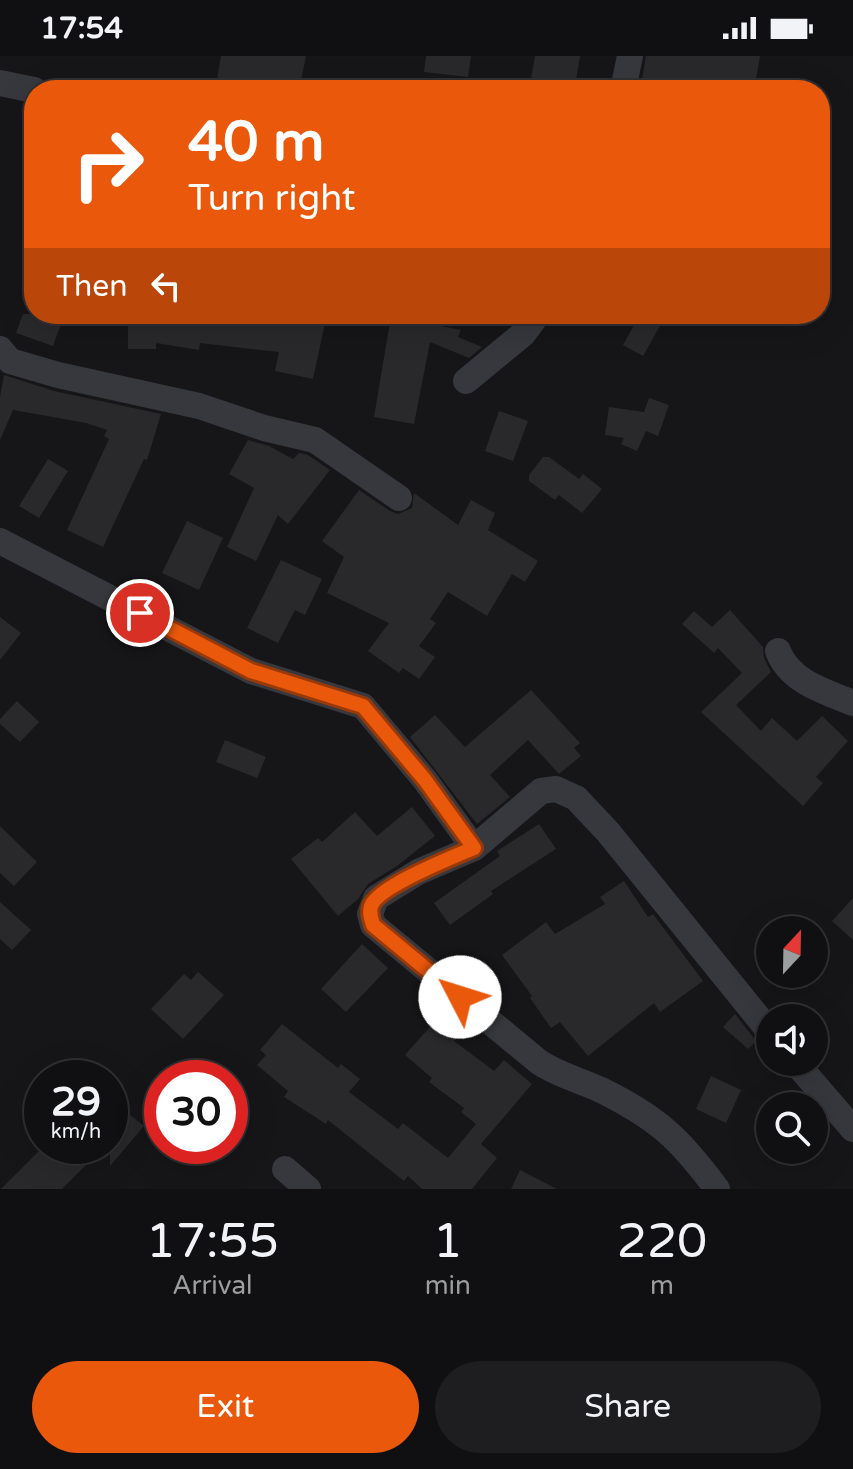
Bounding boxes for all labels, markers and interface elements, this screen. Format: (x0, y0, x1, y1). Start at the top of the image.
text: 17:54 (40, 10, 123, 47)
text: 40 m (188, 109, 324, 176)
icon: right (56, 112, 160, 216)
text: Turn right (188, 177, 355, 220)
icon: left (144, 264, 188, 308)
text: Then (56, 268, 128, 305)
pin (106, 579, 174, 647)
icon: arrive (118, 591, 162, 635)
north arrow (756, 916, 828, 988)
map controls (756, 916, 828, 1164)
position arrow (418, 955, 502, 1039)
button: sound (756, 1004, 828, 1076)
speed limit sign: 30 (144, 1060, 248, 1164)
text: 29 (51, 1078, 101, 1126)
button: search (756, 1092, 828, 1164)
text: km/h (51, 1120, 101, 1144)
text: 17:55 (146, 1213, 279, 1271)
text: 1 (433, 1213, 463, 1271)
text: 220 (617, 1213, 707, 1271)
text: Arrival (172, 1270, 253, 1301)
text: min (425, 1270, 471, 1301)
text: m (650, 1270, 674, 1301)
button: Exit (32, 1361, 419, 1453)
button: Share (435, 1361, 821, 1453)

